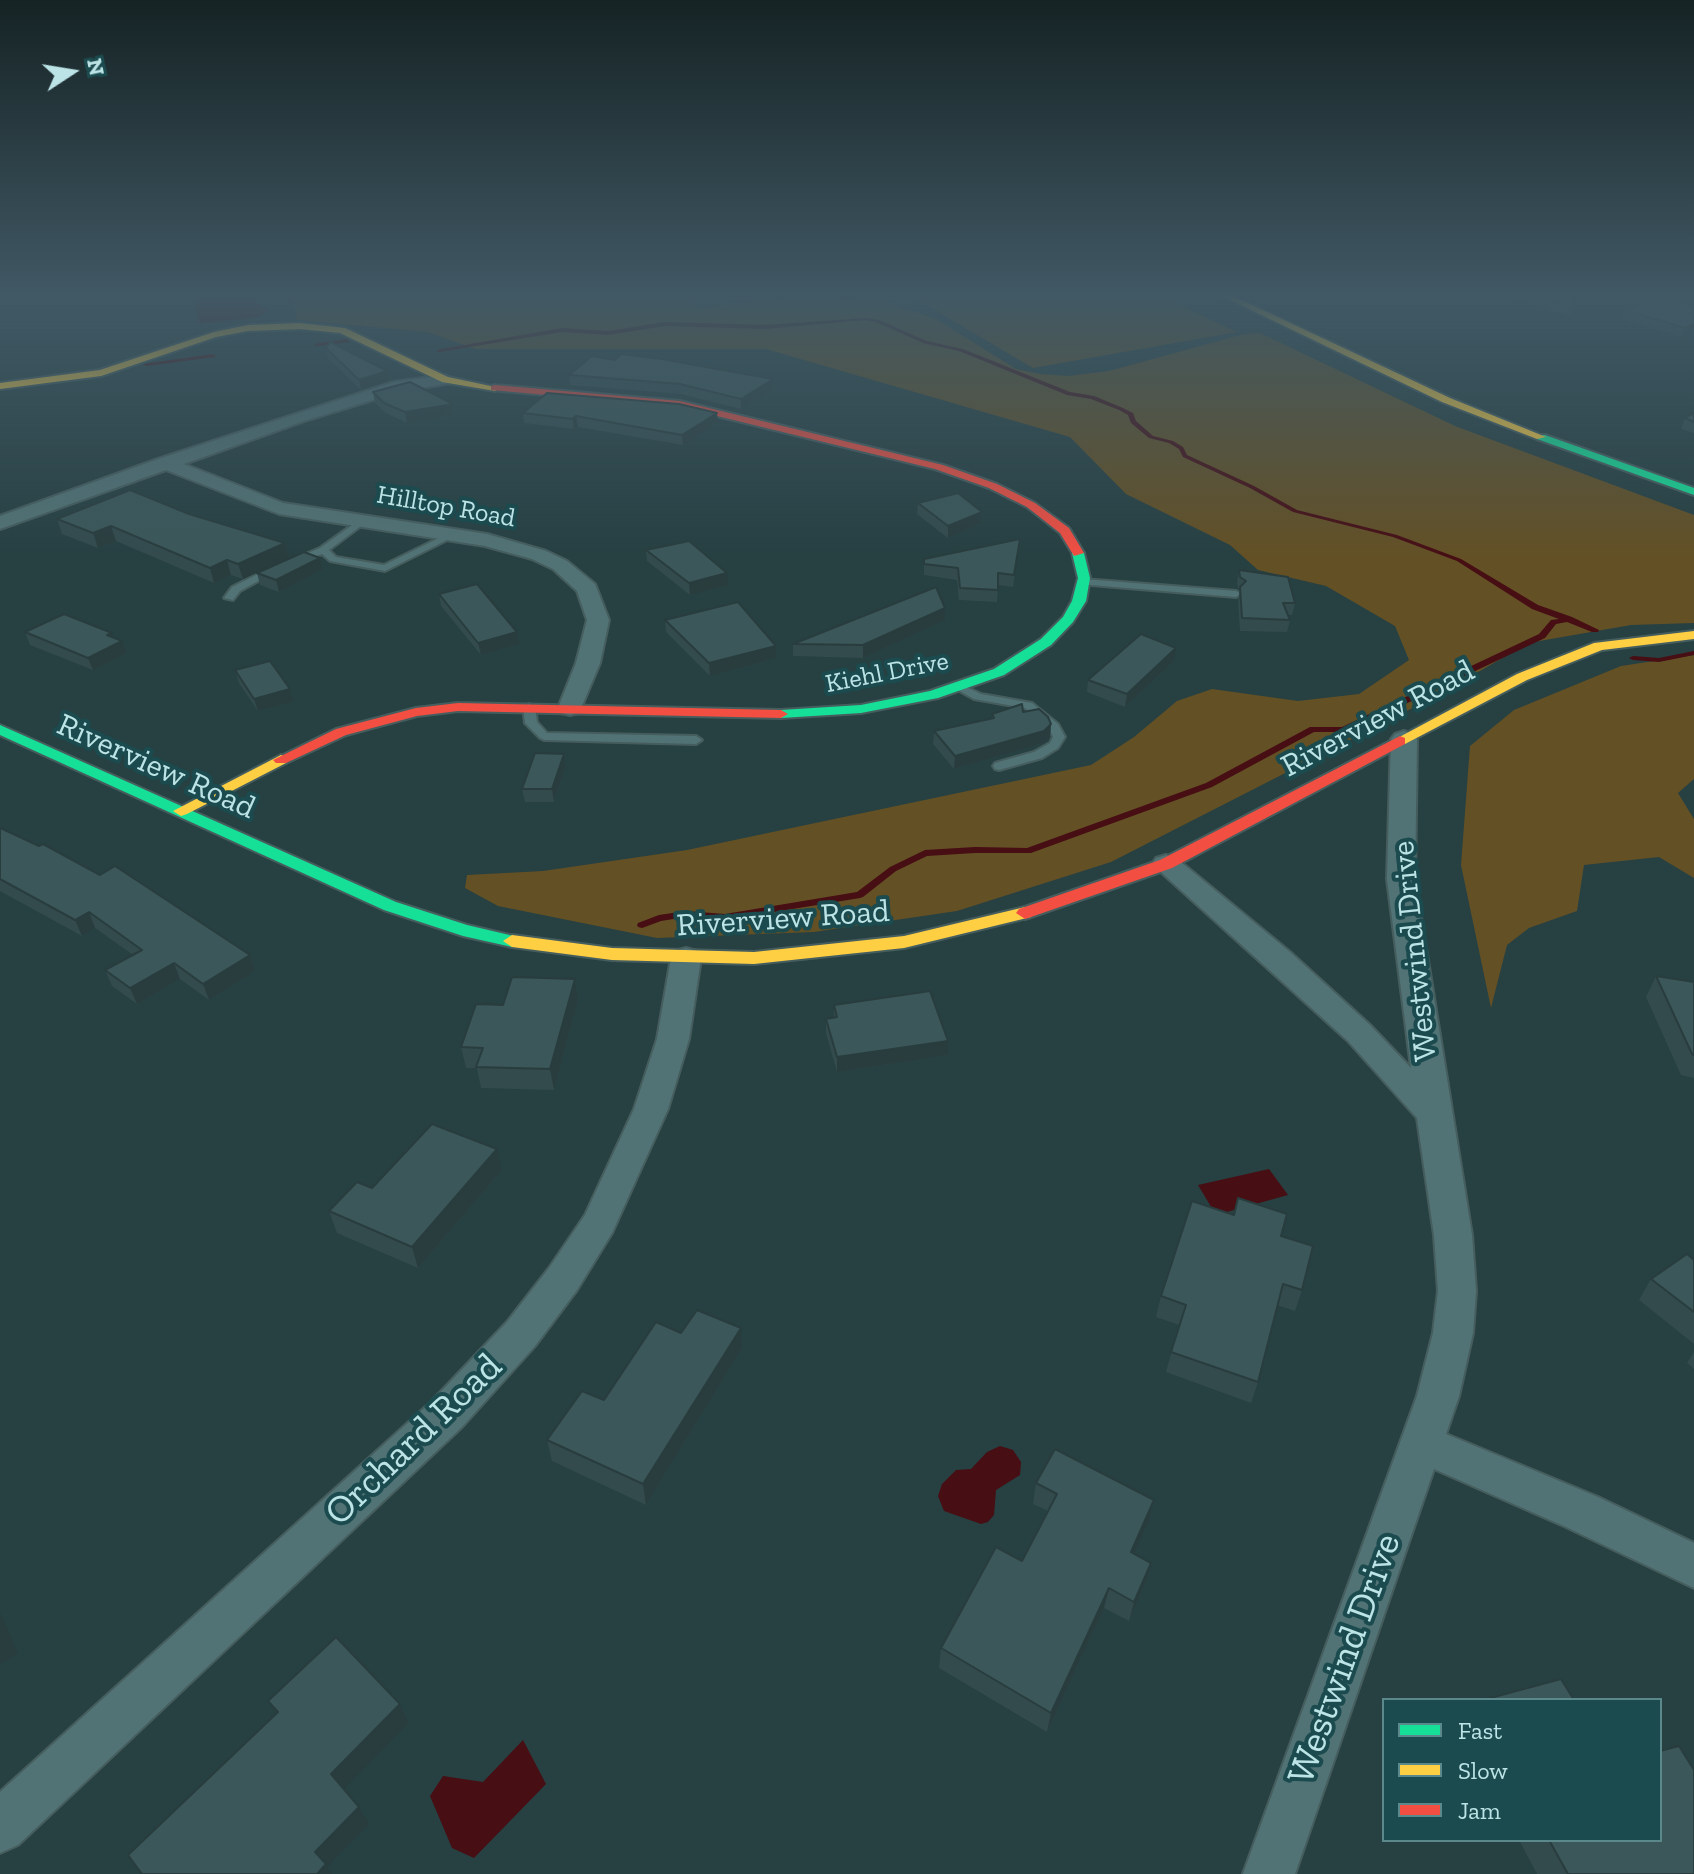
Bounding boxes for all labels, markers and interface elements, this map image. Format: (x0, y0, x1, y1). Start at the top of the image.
north arrow (32, 32, 112, 112)
text: N (81, 56, 111, 78)
street label: Hilltop Road (374, 479, 518, 535)
street label: Kiehl Drive (823, 646, 951, 700)
street label: Riverview Road (1275, 652, 1481, 786)
street label: Riverview Road (51, 706, 261, 828)
street label: Westwind Drive (1384, 839, 1446, 1063)
street label: Riverview Road (675, 892, 891, 946)
street label: Orchard Road (316, 1344, 512, 1536)
street label: Westwind Drive (1279, 1528, 1411, 1790)
legend (1382, 1698, 1662, 1842)
text: Fast (1458, 1716, 1502, 1745)
text: Slow (1458, 1756, 1508, 1785)
text: Jam (1458, 1796, 1501, 1825)

